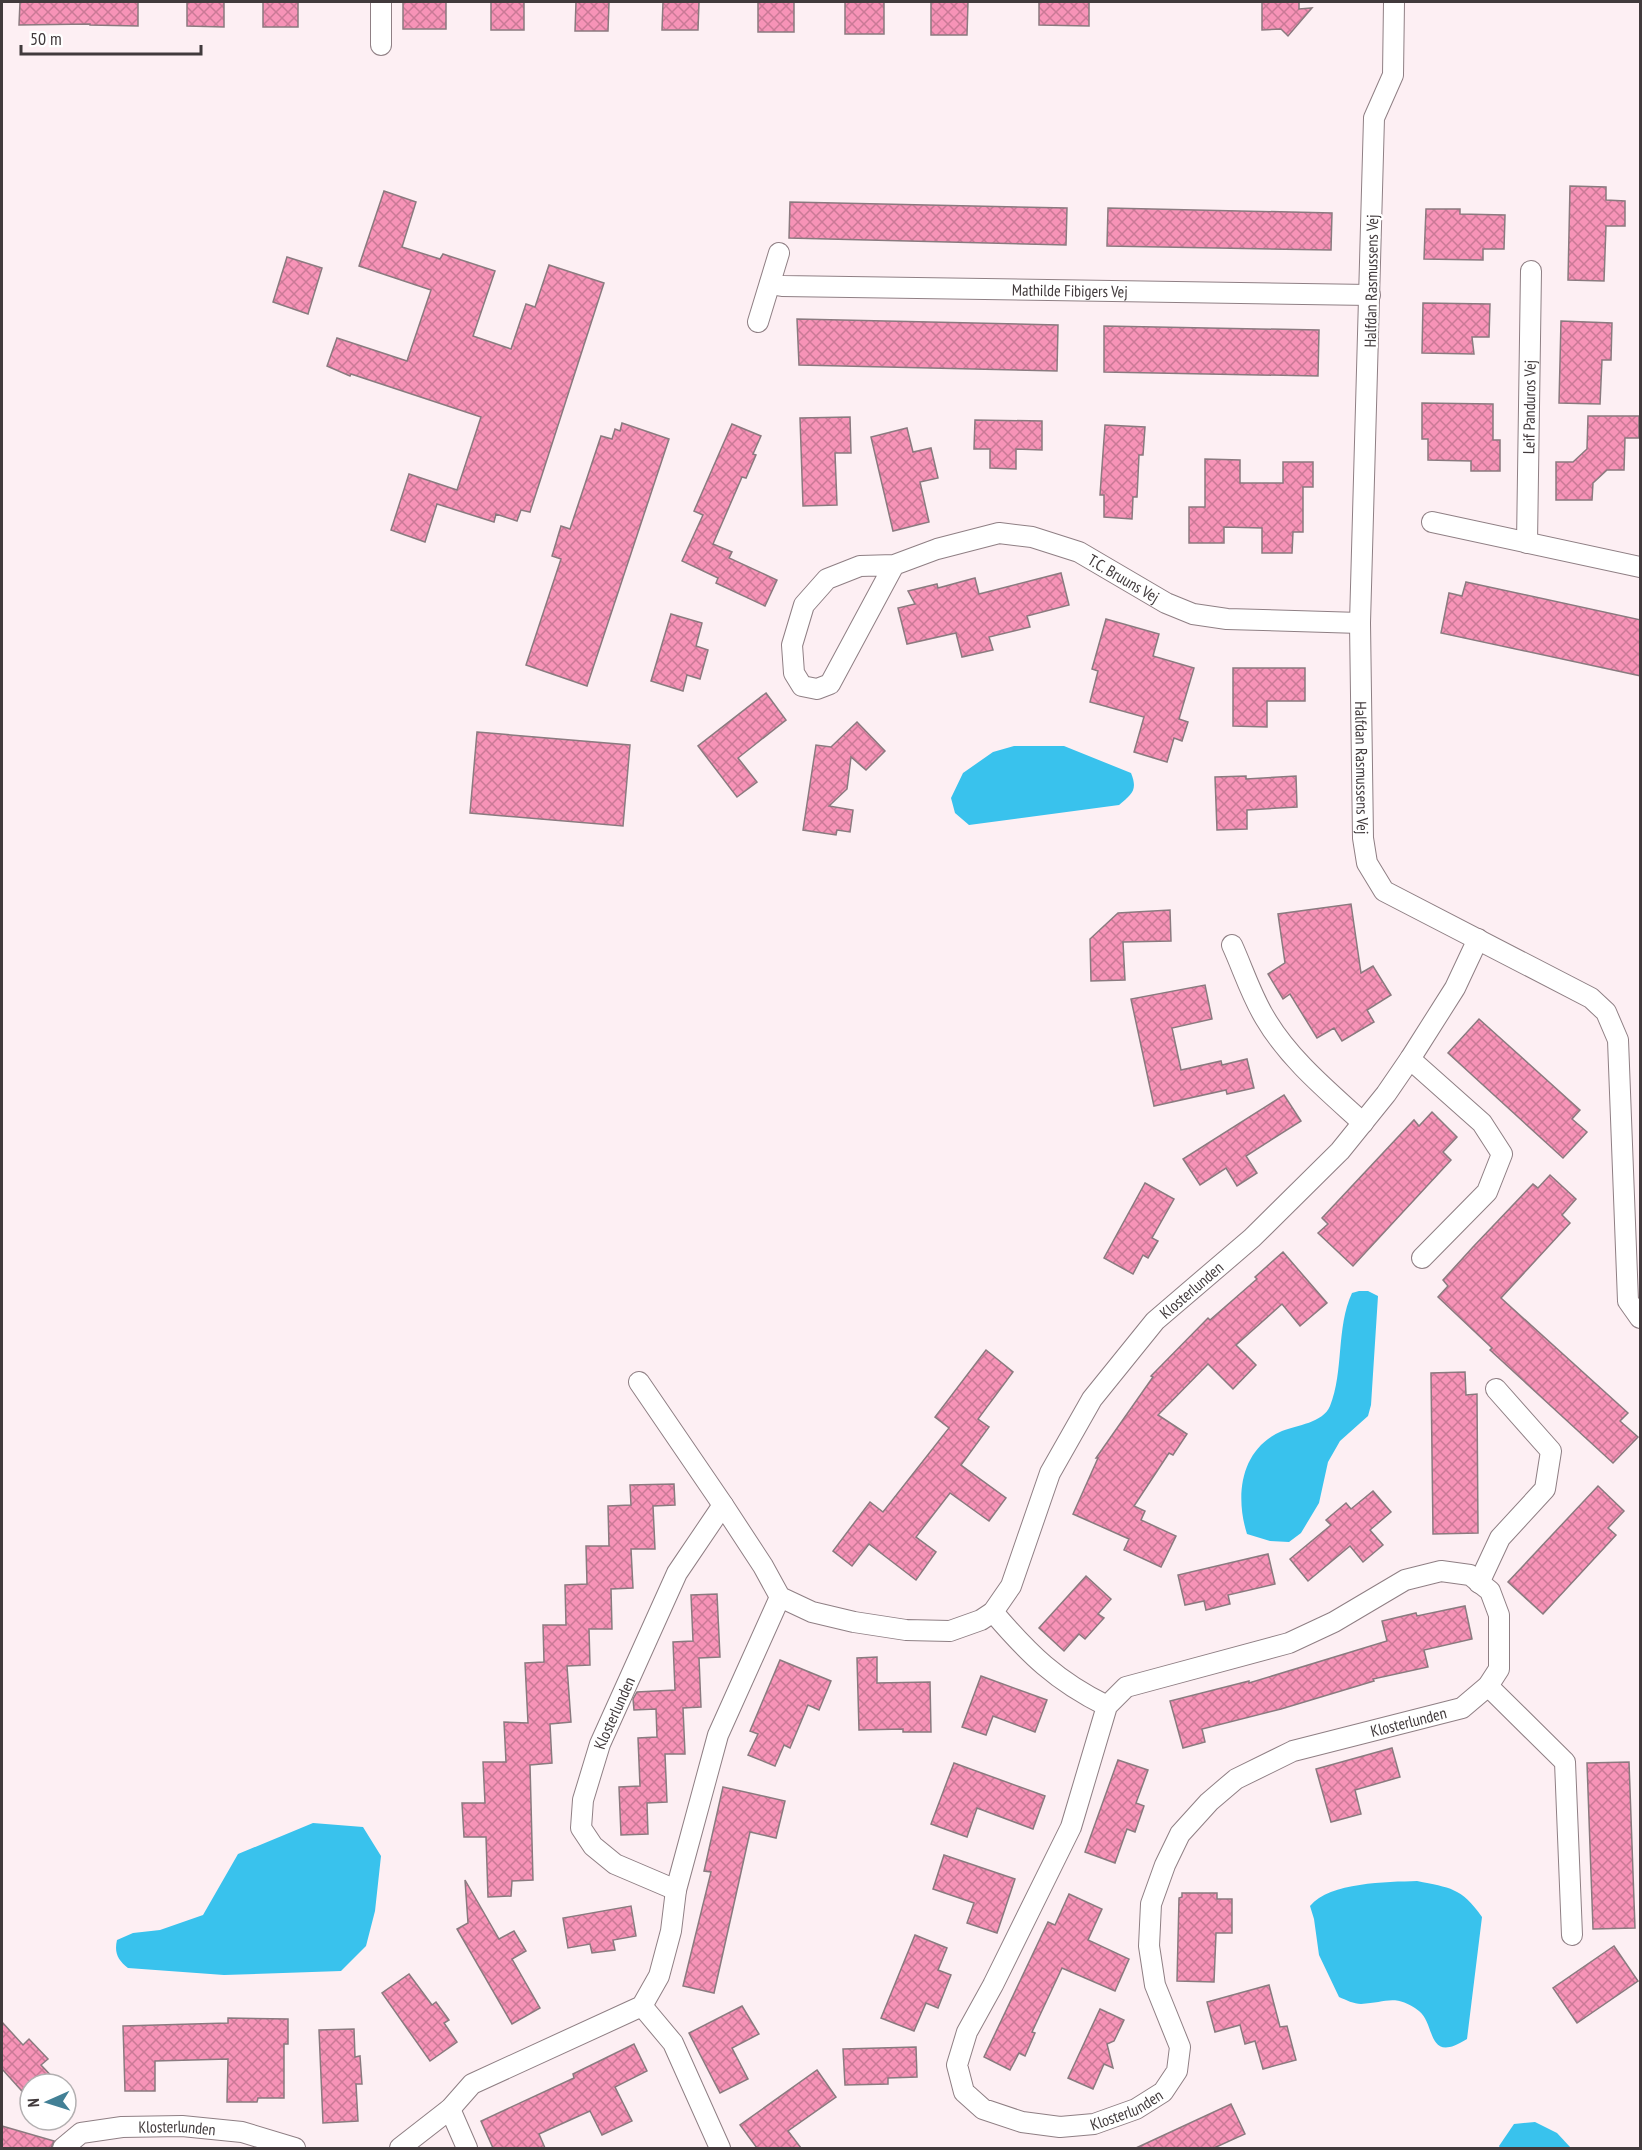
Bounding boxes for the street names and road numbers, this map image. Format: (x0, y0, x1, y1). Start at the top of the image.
street label: Halfdan Rasmussens Vej (1360, 214, 1382, 348)
street label: Mathilde Fibigers Vej (1012, 280, 1128, 301)
street label: Leif Panduros Vej (1518, 360, 1540, 454)
street label: T.C. Bruuns Vej (1085, 550, 1163, 607)
street label: Halfdan Rasmussens Vej (1351, 701, 1373, 834)
street label: Klosterlunden (1155, 1257, 1227, 1323)
street label: Klosterlunden (589, 1674, 639, 1751)
street label: Klosterlunden (1368, 1702, 1448, 1741)
street label: Klosterlunden (1087, 2085, 1166, 2135)
street label: Klosterlunden (138, 2116, 217, 2139)

